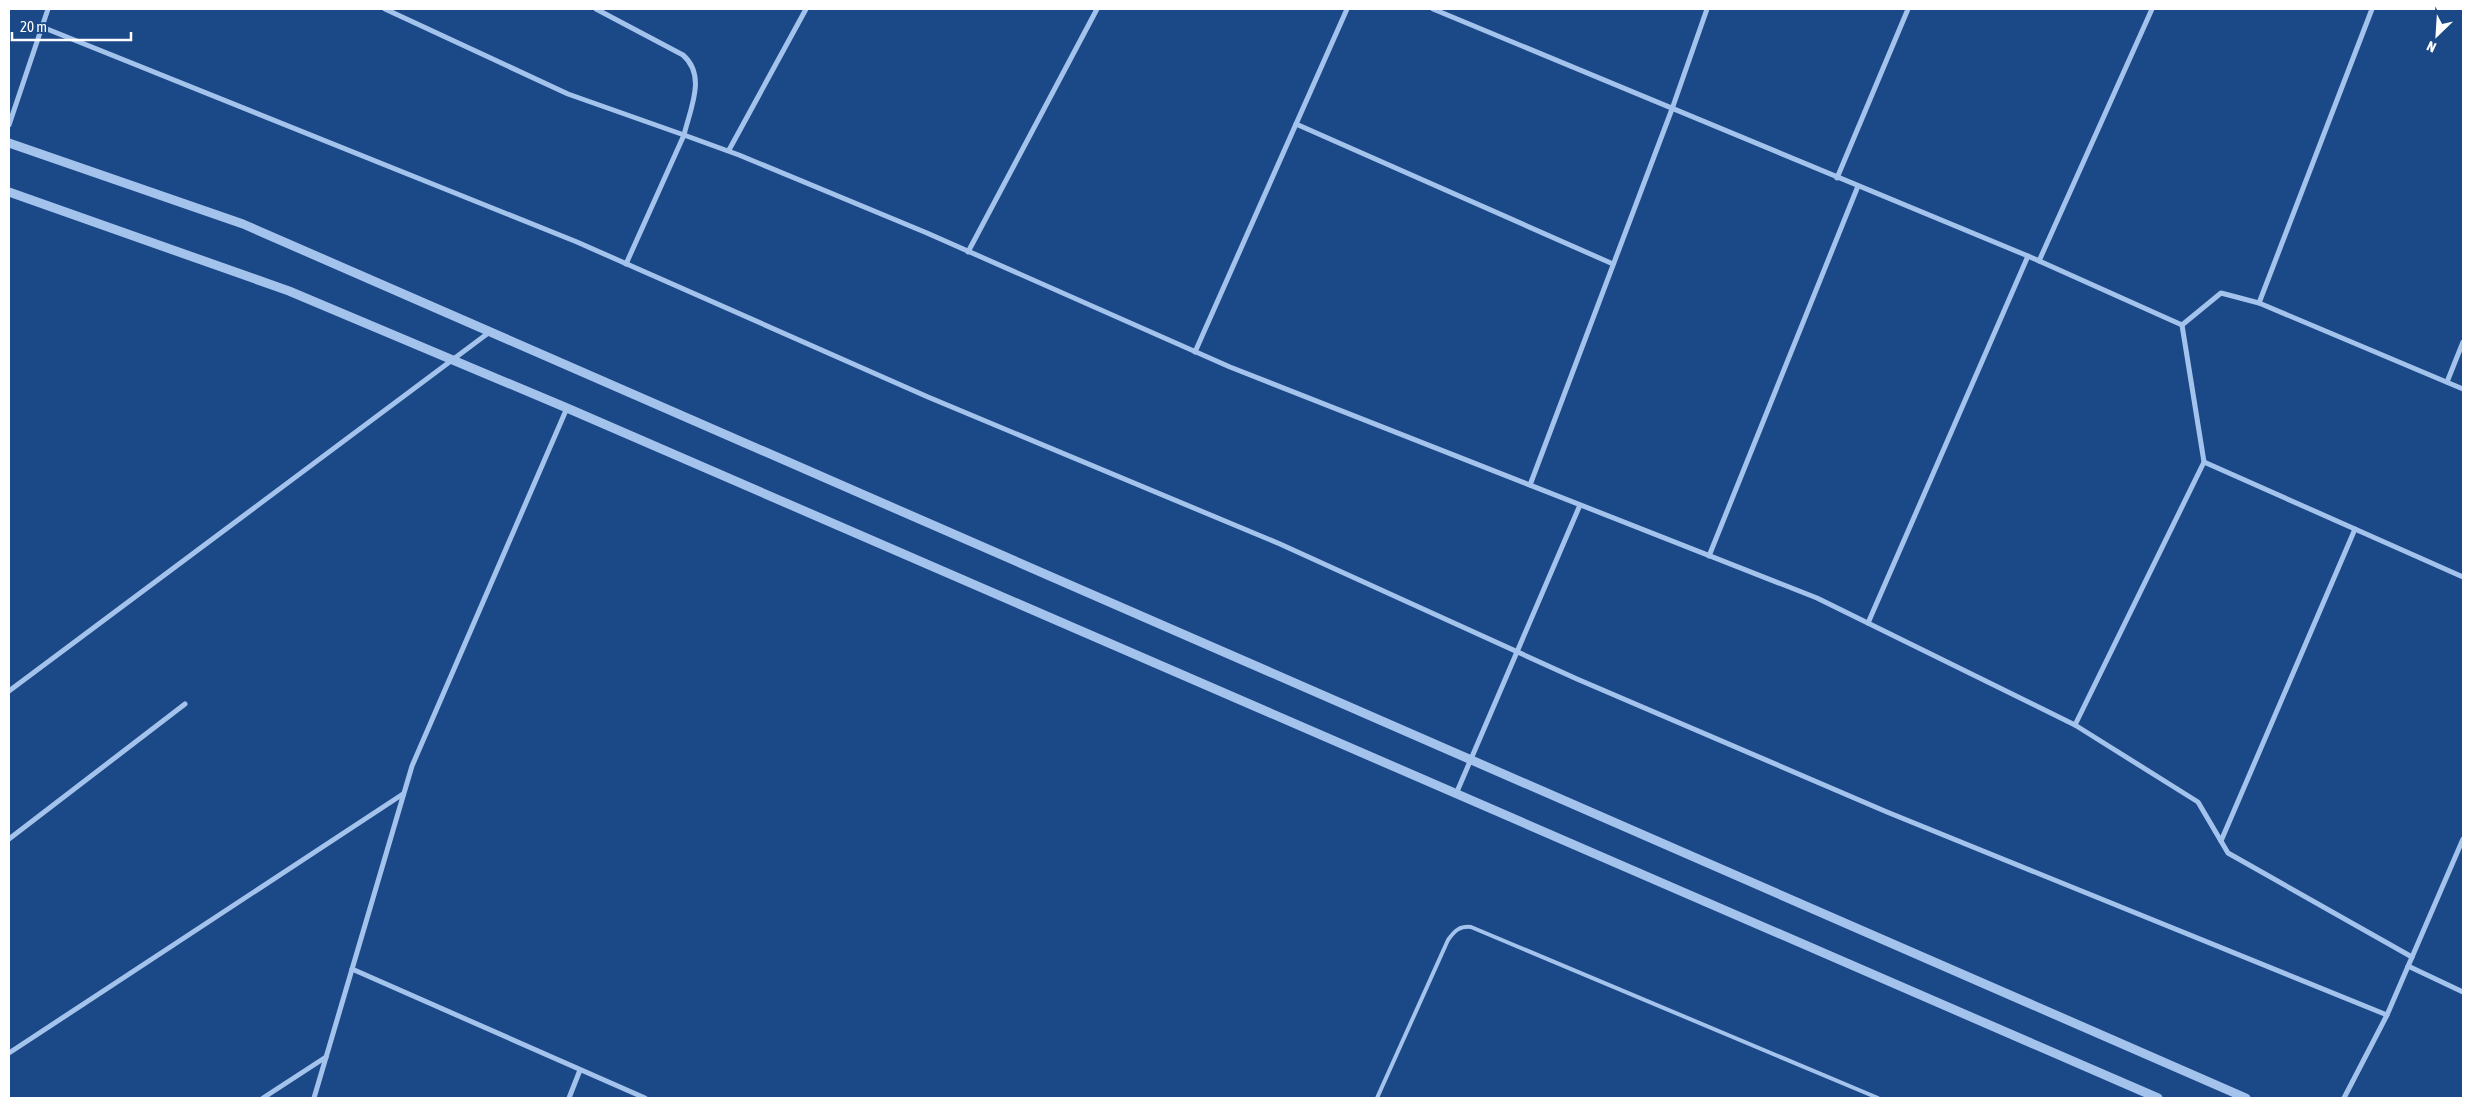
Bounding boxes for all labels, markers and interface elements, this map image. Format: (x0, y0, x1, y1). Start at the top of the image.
scale bar (12, 10, 131, 42)
north arrow (2412, 10, 2462, 60)
text: 20 m (20, 18, 47, 35)
text: N (2424, 38, 2439, 56)

